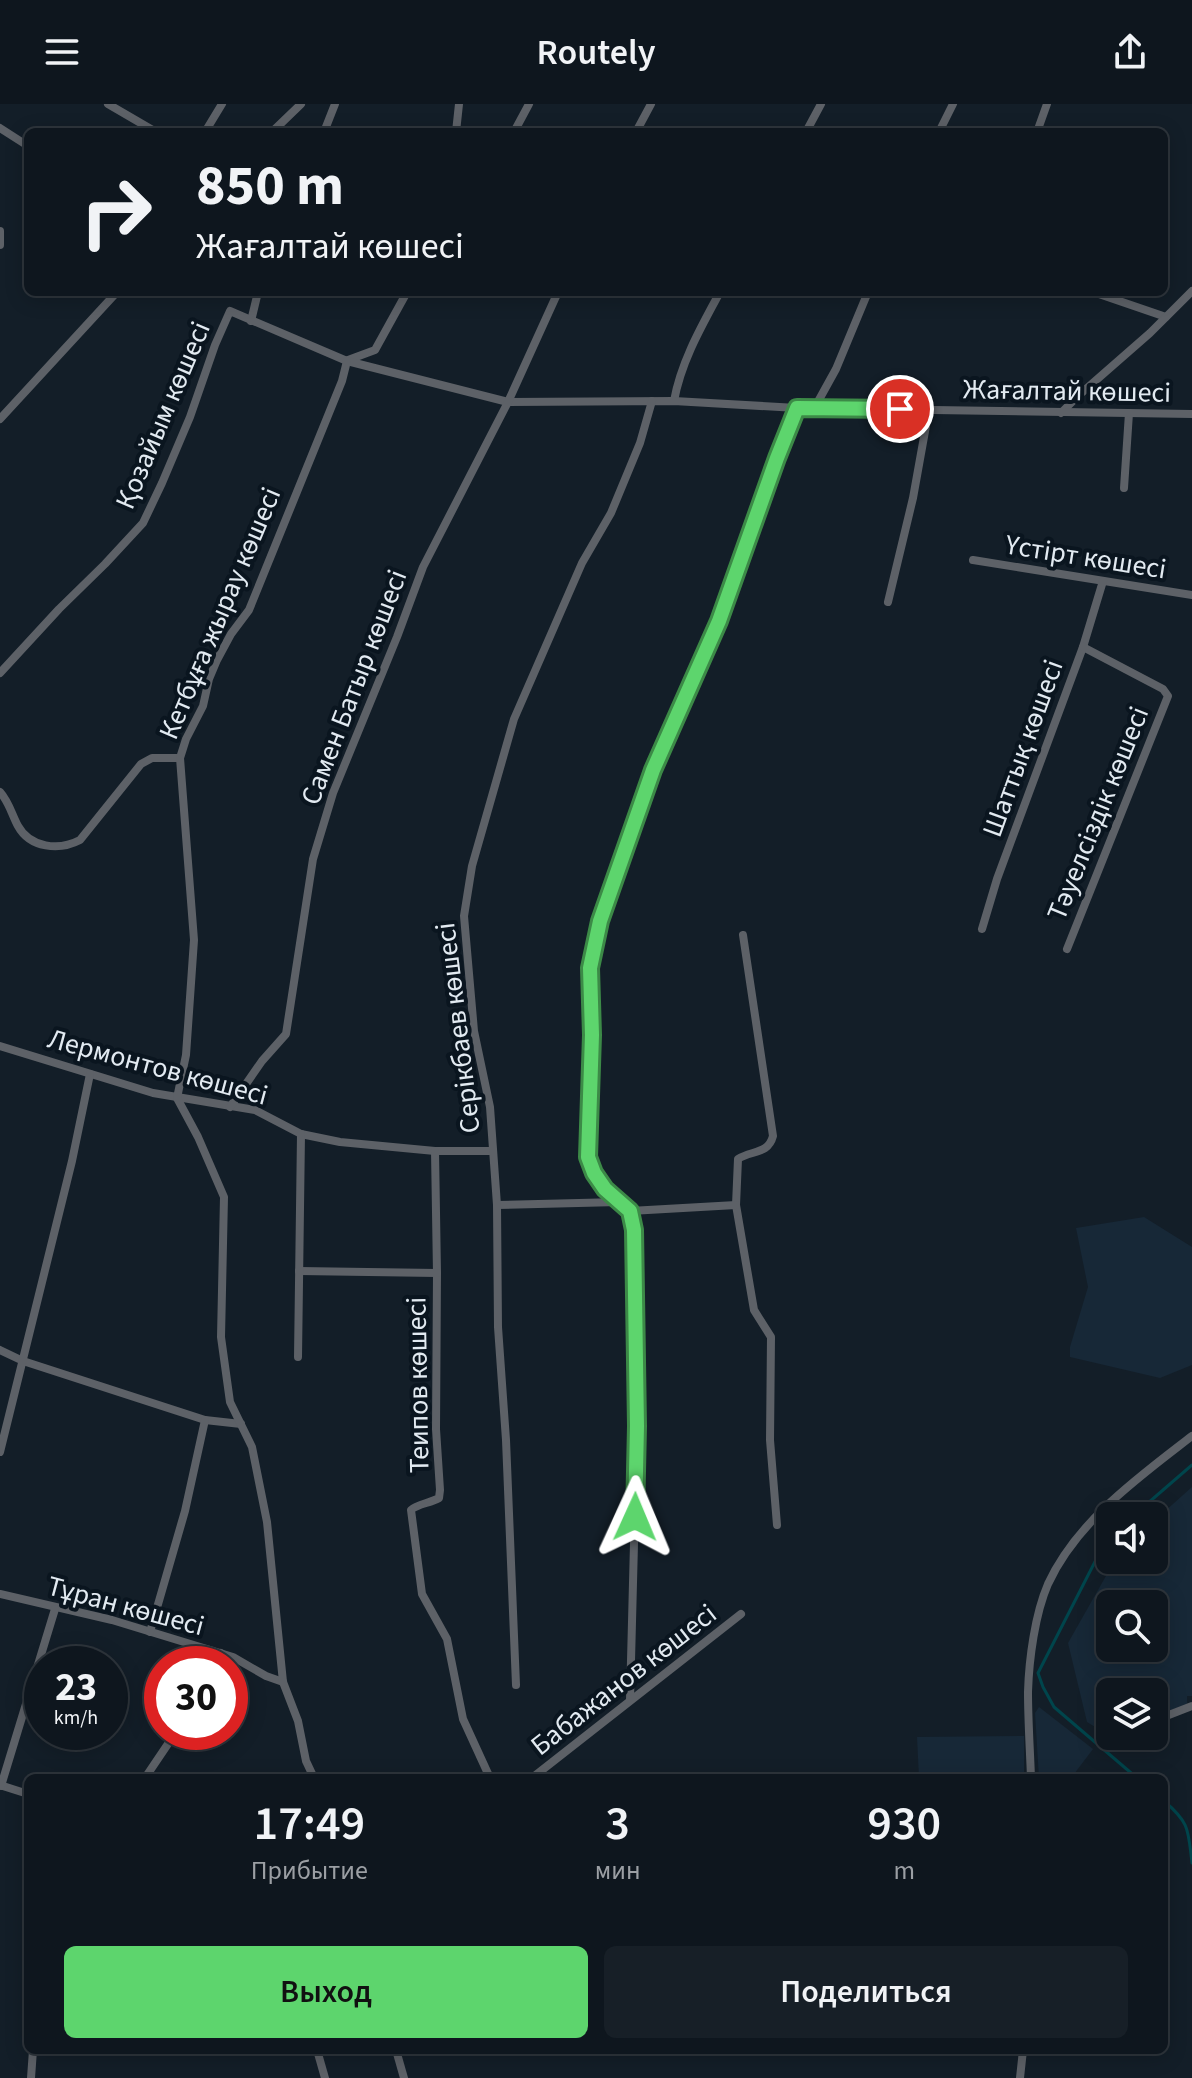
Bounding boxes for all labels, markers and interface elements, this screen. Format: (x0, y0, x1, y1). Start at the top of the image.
text: Routely (537, 27, 655, 78)
icon: menu (40, 30, 84, 74)
icon: share (1108, 30, 1152, 74)
text: 850 m (196, 147, 344, 226)
icon: right (64, 160, 168, 264)
text: Жағалтай көшесі (196, 221, 464, 272)
street label: Қозайым көшесі (105, 315, 220, 515)
street label: Жағалтай көшесі (962, 369, 1171, 413)
pin (866, 375, 934, 443)
icon: arrive (878, 387, 922, 431)
street label: Кетбұға жырау көшесі (149, 481, 291, 746)
street label: Үстірт көшесі (1002, 524, 1169, 589)
street label: Самен Батыр көшесі (291, 564, 417, 811)
street label: Шаттық көшесі (972, 654, 1074, 843)
street label: Тәуелсіздік көшесі (1037, 701, 1159, 926)
street label: Серікбаев көшесі (425, 920, 491, 1135)
street label: Лермонтов көшесі (43, 1018, 272, 1116)
street label: Теипов көшесі (396, 1296, 440, 1474)
position arrow (593, 1475, 677, 1559)
map controls (1096, 1502, 1168, 1750)
button: sound (1096, 1502, 1168, 1574)
street label: Тұран көшесі (43, 1566, 209, 1646)
button: search (1096, 1590, 1168, 1662)
street label: Бабажанов көшесі (522, 1594, 725, 1765)
speed limit sign: 30 (144, 1646, 248, 1750)
text: 23 (55, 1659, 97, 1716)
button: layers (1096, 1678, 1168, 1750)
text: km/h (54, 1704, 98, 1732)
text: 17:49 (254, 1790, 365, 1858)
text: 3 (605, 1790, 630, 1858)
text: 930 (867, 1790, 941, 1858)
text: Прибытие (251, 1852, 368, 1889)
text: мин (595, 1852, 641, 1889)
text: m (893, 1852, 915, 1889)
button: Выход (64, 1946, 588, 2038)
button: Поделиться (604, 1946, 1128, 2038)

